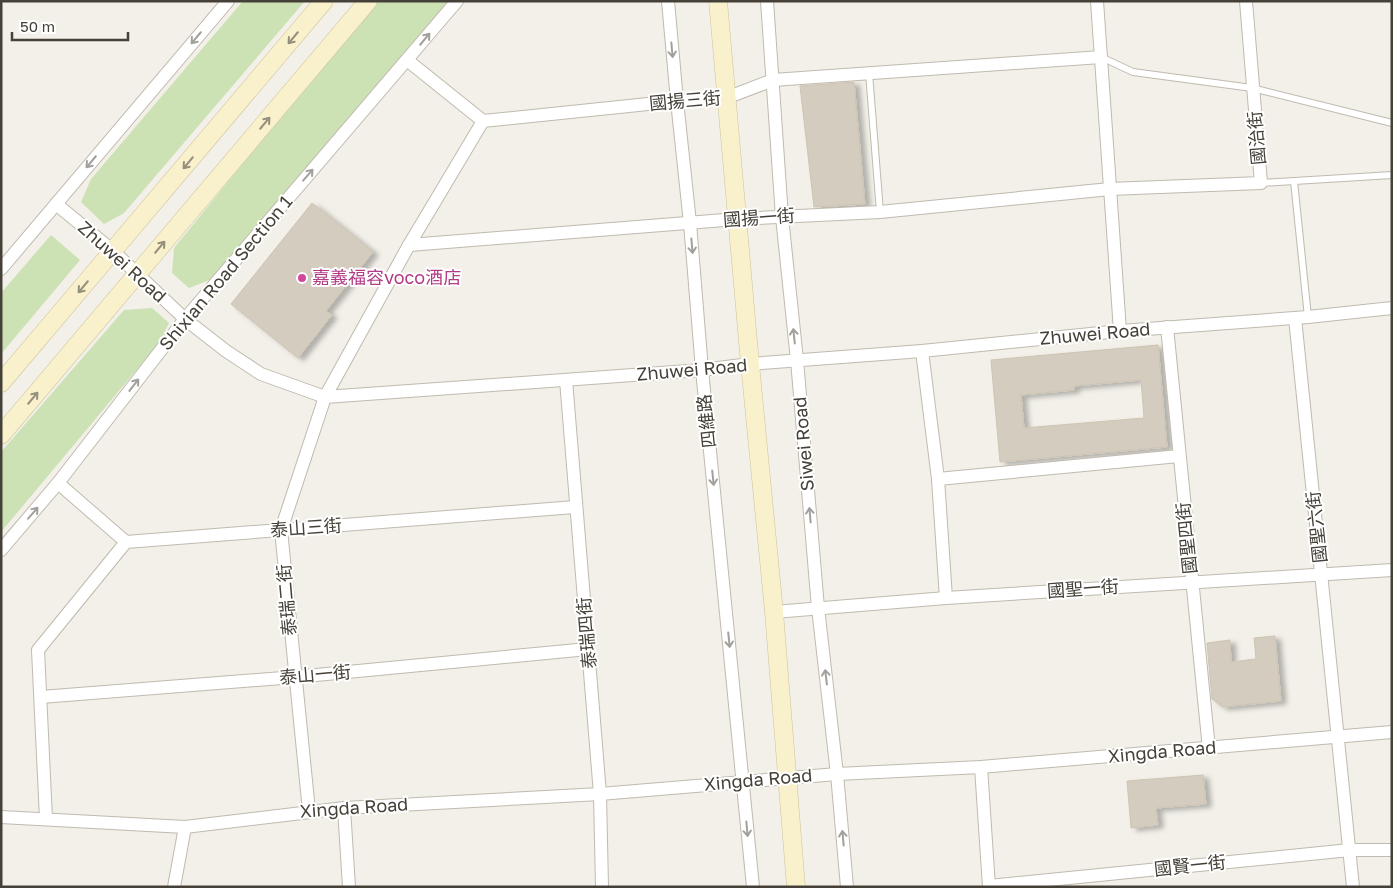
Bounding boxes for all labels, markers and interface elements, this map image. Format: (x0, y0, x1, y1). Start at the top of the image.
scale bar (12, 10, 129, 42)
text: 50 m (20, 17, 55, 35)
one-way arrow (191, 32, 202, 45)
one-way arrow (287, 32, 298, 45)
one-way arrow (419, 32, 431, 45)
one-way arrow (668, 42, 677, 58)
street label: 國揚三街 (648, 86, 722, 114)
street label: 國治街 (1243, 110, 1269, 166)
one-way arrow (259, 117, 270, 130)
one-way arrow (86, 156, 97, 169)
one-way arrow (182, 156, 193, 169)
one-way arrow (302, 169, 314, 182)
street label: Shixian Road Section 1 (154, 190, 297, 354)
street label: 國揚一街 (722, 204, 796, 230)
street label: Zhuwei Road (74, 216, 171, 307)
one-way arrow (687, 238, 697, 254)
one-way arrow (154, 241, 165, 254)
place label: 嘉義福容voco酒店 (312, 266, 461, 288)
marker: 嘉義福容voco酒店 (296, 272, 308, 284)
one-way arrow (77, 280, 88, 293)
street label: Zhuwei Road (1039, 317, 1151, 349)
one-way arrow (790, 328, 799, 344)
street label: Zhuwei Road (636, 353, 748, 385)
one-way arrow (128, 379, 139, 392)
one-way arrow (27, 392, 38, 405)
street label: 四維路 (692, 393, 720, 449)
street label: Siwei Road (788, 396, 818, 492)
one-way arrow (708, 470, 718, 486)
street label: 國聖六街 (1301, 490, 1331, 564)
street label: 國聖四街 (1171, 501, 1201, 575)
one-way arrow (27, 506, 39, 519)
one-way arrow (805, 507, 815, 523)
street label: 泰山三街 (269, 514, 343, 540)
street label: 泰瑞二街 (272, 563, 300, 637)
street label: 國聖一街 (1046, 575, 1120, 601)
street label: 泰瑞四街 (572, 596, 600, 670)
one-way arrow (724, 631, 734, 647)
street label: 泰山一街 (278, 660, 352, 688)
one-way arrow (821, 669, 831, 685)
street label: Xingda Road (1107, 735, 1217, 767)
street label: Xingda Road (703, 763, 813, 795)
street label: Xingda Road (299, 792, 409, 822)
one-way arrow (742, 821, 752, 837)
one-way arrow (838, 830, 848, 846)
street label: 國賢一街 (1153, 850, 1227, 880)

